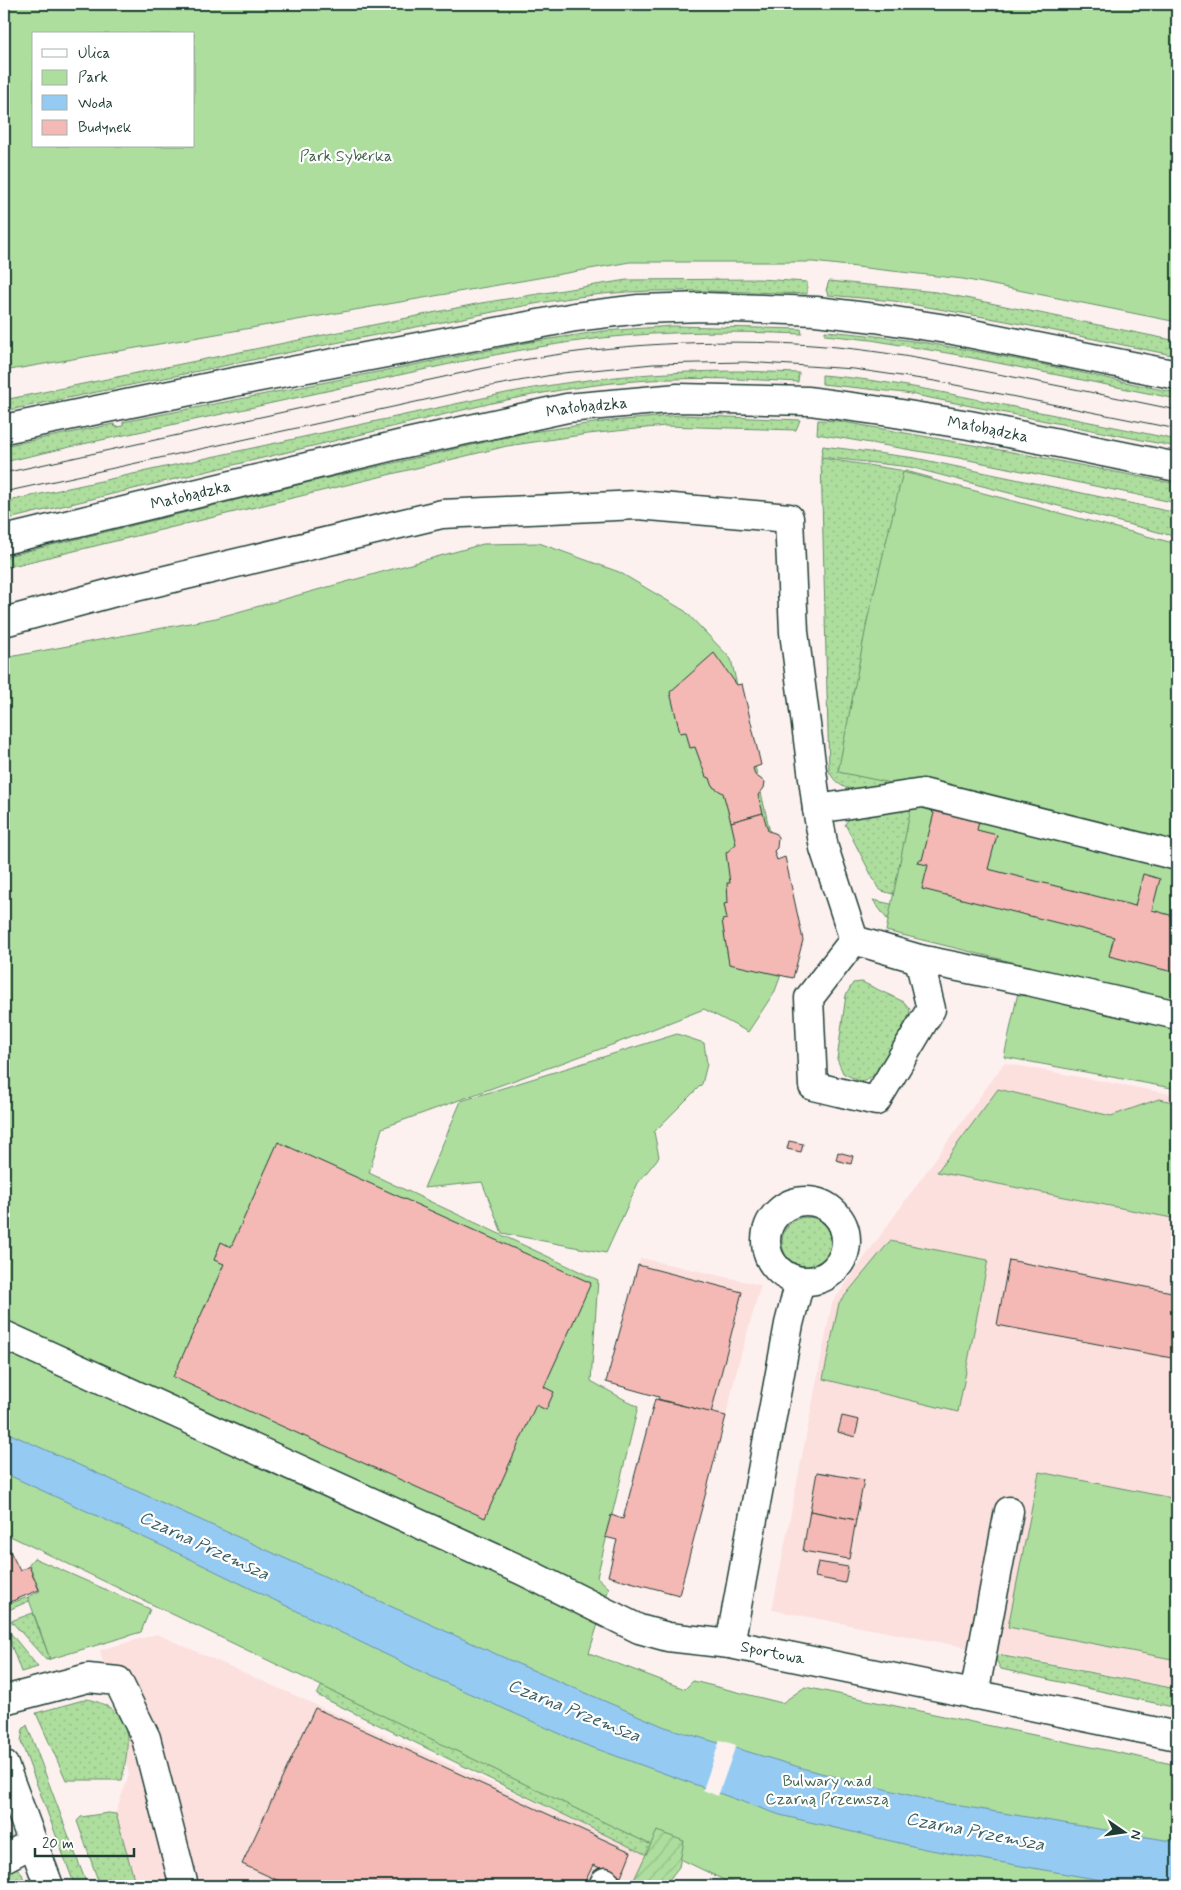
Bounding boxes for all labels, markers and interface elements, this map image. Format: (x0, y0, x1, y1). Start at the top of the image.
legend (32, 32, 195, 148)
text: Ulica (78, 44, 111, 64)
text: Park (78, 68, 108, 88)
text: Woda (78, 94, 113, 114)
text: Budynek (78, 118, 132, 138)
park label: Park Syberka (300, 146, 392, 167)
street label: Małobądzka (544, 392, 628, 423)
street label: Małobądzka (946, 411, 1030, 447)
street label: Małobądzka (148, 475, 233, 515)
water label: Czarna Przemsza (135, 1505, 273, 1587)
street label: Sportowa (739, 1636, 807, 1670)
water label: Czarna Przemsza (504, 1673, 644, 1749)
park label: Bulwary nad Czarną Przemszą (765, 1771, 889, 1810)
water label: Czarna Przemsza (904, 1807, 1047, 1857)
north arrow (1098, 1808, 1148, 1858)
scale bar (35, 1825, 134, 1857)
text: N (1126, 1828, 1146, 1841)
text: 20 m (42, 1834, 74, 1854)

